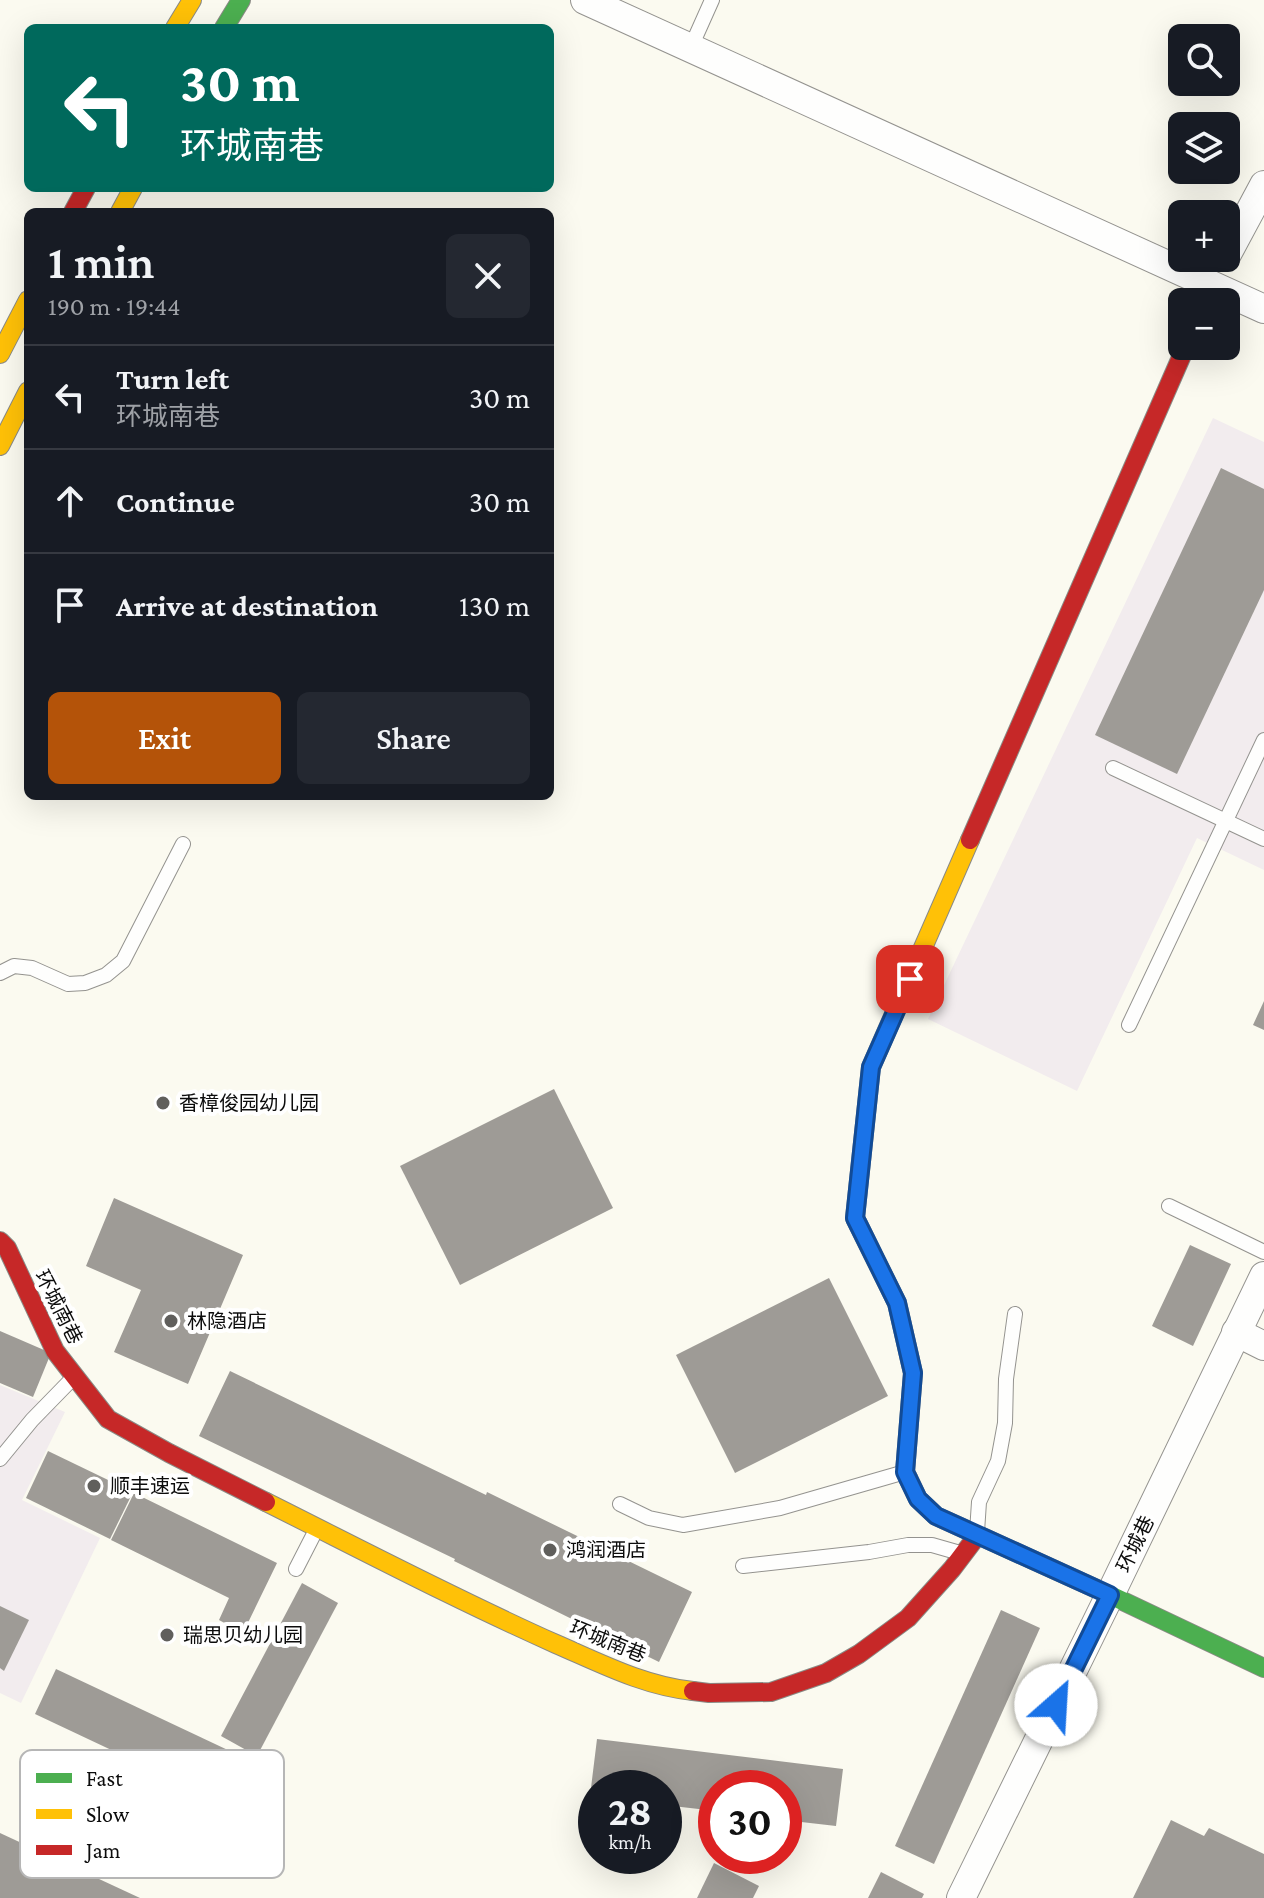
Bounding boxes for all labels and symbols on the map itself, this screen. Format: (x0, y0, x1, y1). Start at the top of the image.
pin (876, 945, 944, 1013)
place label: 香樟俊园幼儿园 (179, 1092, 319, 1114)
marker: 香樟俊园幼儿园 (154, 1094, 172, 1112)
street label: 环城南巷 (31, 1266, 87, 1348)
place label: 林隐酒店 (187, 1310, 267, 1332)
marker: 林隐酒店 (162, 1312, 180, 1330)
place label: 顺丰速运 (110, 1475, 190, 1497)
marker: 顺丰速运 (85, 1477, 103, 1495)
street label: 环城巷 (1112, 1512, 1158, 1576)
place label: 鸿润酒店 (566, 1539, 646, 1561)
marker: 鸿润酒店 (541, 1541, 559, 1559)
street label: 环城南巷 (567, 1616, 649, 1666)
place label: 瑞思贝幼儿园 (183, 1624, 303, 1646)
marker: 瑞思贝幼儿园 (158, 1626, 176, 1644)
position arrow (1014, 1663, 1098, 1747)
legend (20, 1750, 284, 1878)
text: Fast (86, 1766, 123, 1791)
speed limit sign: 30 (698, 1770, 802, 1874)
text: Slow (86, 1802, 130, 1827)
text: Jam (84, 1838, 121, 1863)

